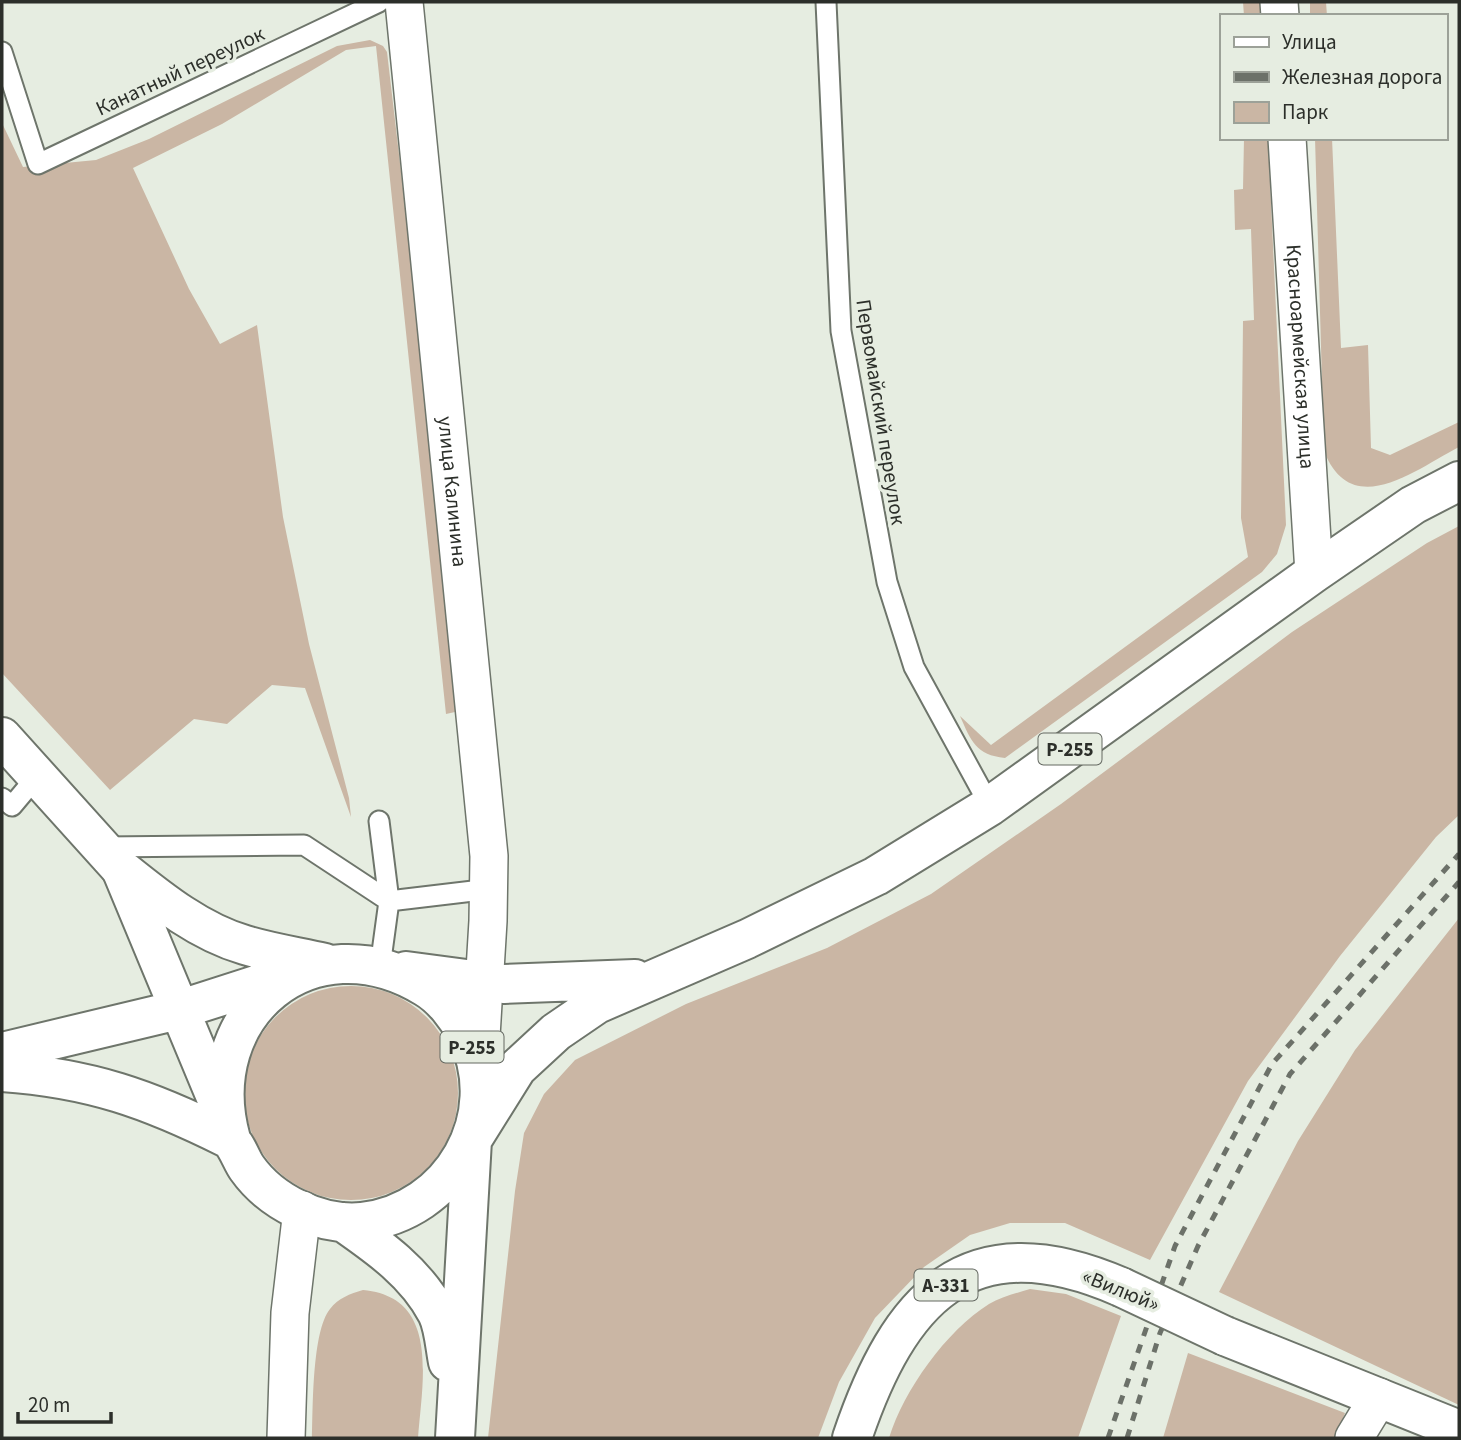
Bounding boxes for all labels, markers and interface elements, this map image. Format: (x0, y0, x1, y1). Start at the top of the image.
legend (1220, 14, 1447, 140)
street label: Канатный переулок (91, 18, 270, 123)
text: Улица (1282, 27, 1337, 57)
text: Железная дорога (1282, 62, 1442, 92)
text: Парк (1282, 97, 1329, 127)
street label: Красноармейская улица (1279, 243, 1323, 470)
street label: Первомайский переулок (848, 297, 914, 528)
street label: улица Калинина (430, 415, 475, 568)
road number: Р-255 (1038, 734, 1102, 764)
road number: Р-255 (440, 1032, 504, 1063)
street label: «Вилюй» (1078, 1261, 1164, 1319)
road number: А-331 (914, 1270, 978, 1301)
scale bar (18, 1380, 110, 1424)
text: 20 m (28, 1390, 70, 1420)

